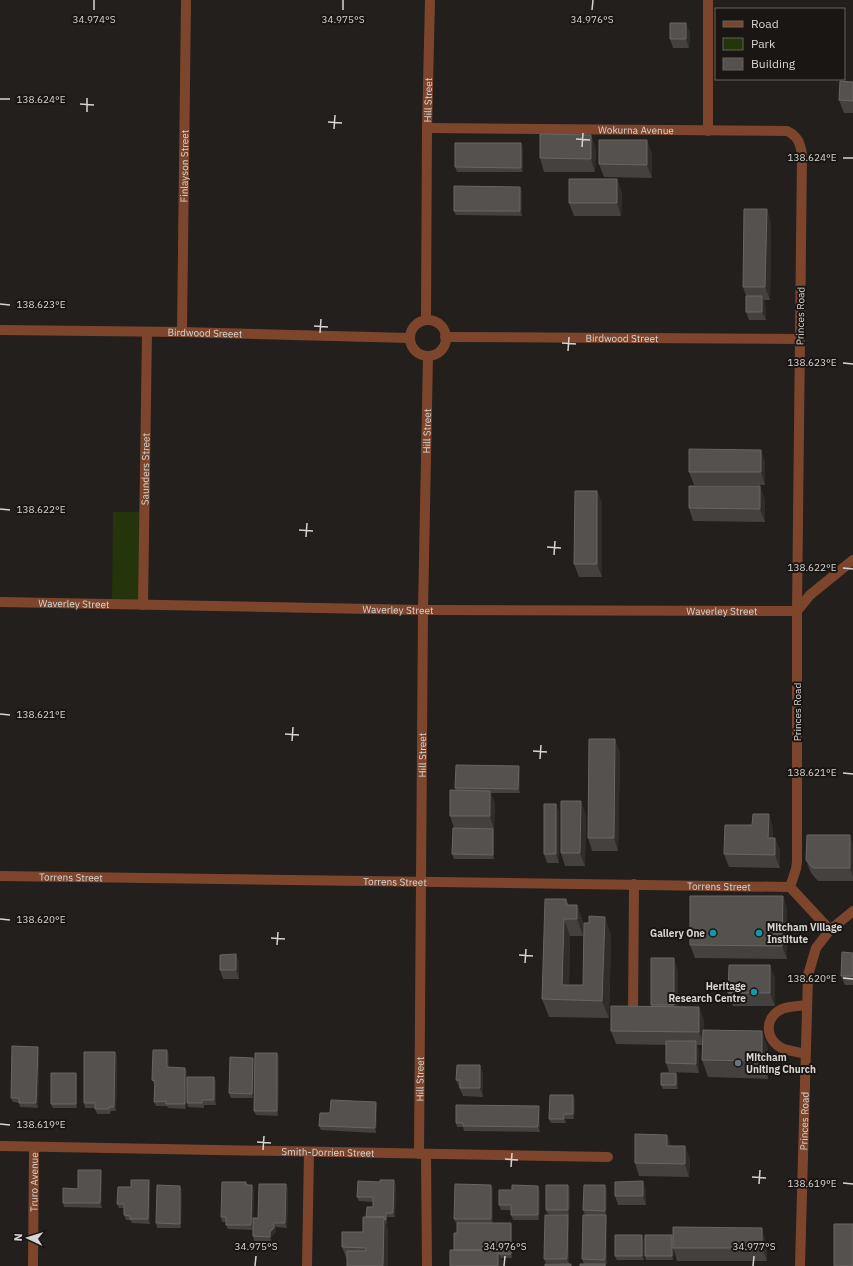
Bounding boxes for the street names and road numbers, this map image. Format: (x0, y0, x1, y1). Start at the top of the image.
street label: Hill Street (421, 77, 435, 123)
street label: Wokurna Avenue (598, 123, 674, 137)
street label: Finlayson Street (178, 129, 191, 202)
street label: Princes Road (793, 287, 808, 345)
street label: Birdwood Sreeet (167, 326, 243, 341)
street label: Birdwood Street (585, 332, 659, 345)
street label: Hill Street (420, 408, 434, 454)
street label: Saunders Street (138, 432, 153, 505)
street label: Waverley Street (38, 597, 110, 611)
street label: Waverley Street (362, 603, 434, 617)
street label: Waverley Street (686, 605, 758, 618)
street label: Princes Road (791, 683, 804, 741)
street label: Hill Street (416, 732, 429, 777)
street label: Torrens Street (39, 871, 104, 884)
street label: Torrens Street (363, 875, 427, 889)
street label: Torrens Street (687, 880, 751, 893)
street label: Hill Street (413, 1056, 427, 1101)
street label: Princes Road (797, 1092, 812, 1151)
street label: Smith-Dorrien Street (281, 1145, 375, 1160)
street label: Truro Avenue (27, 1152, 41, 1212)

